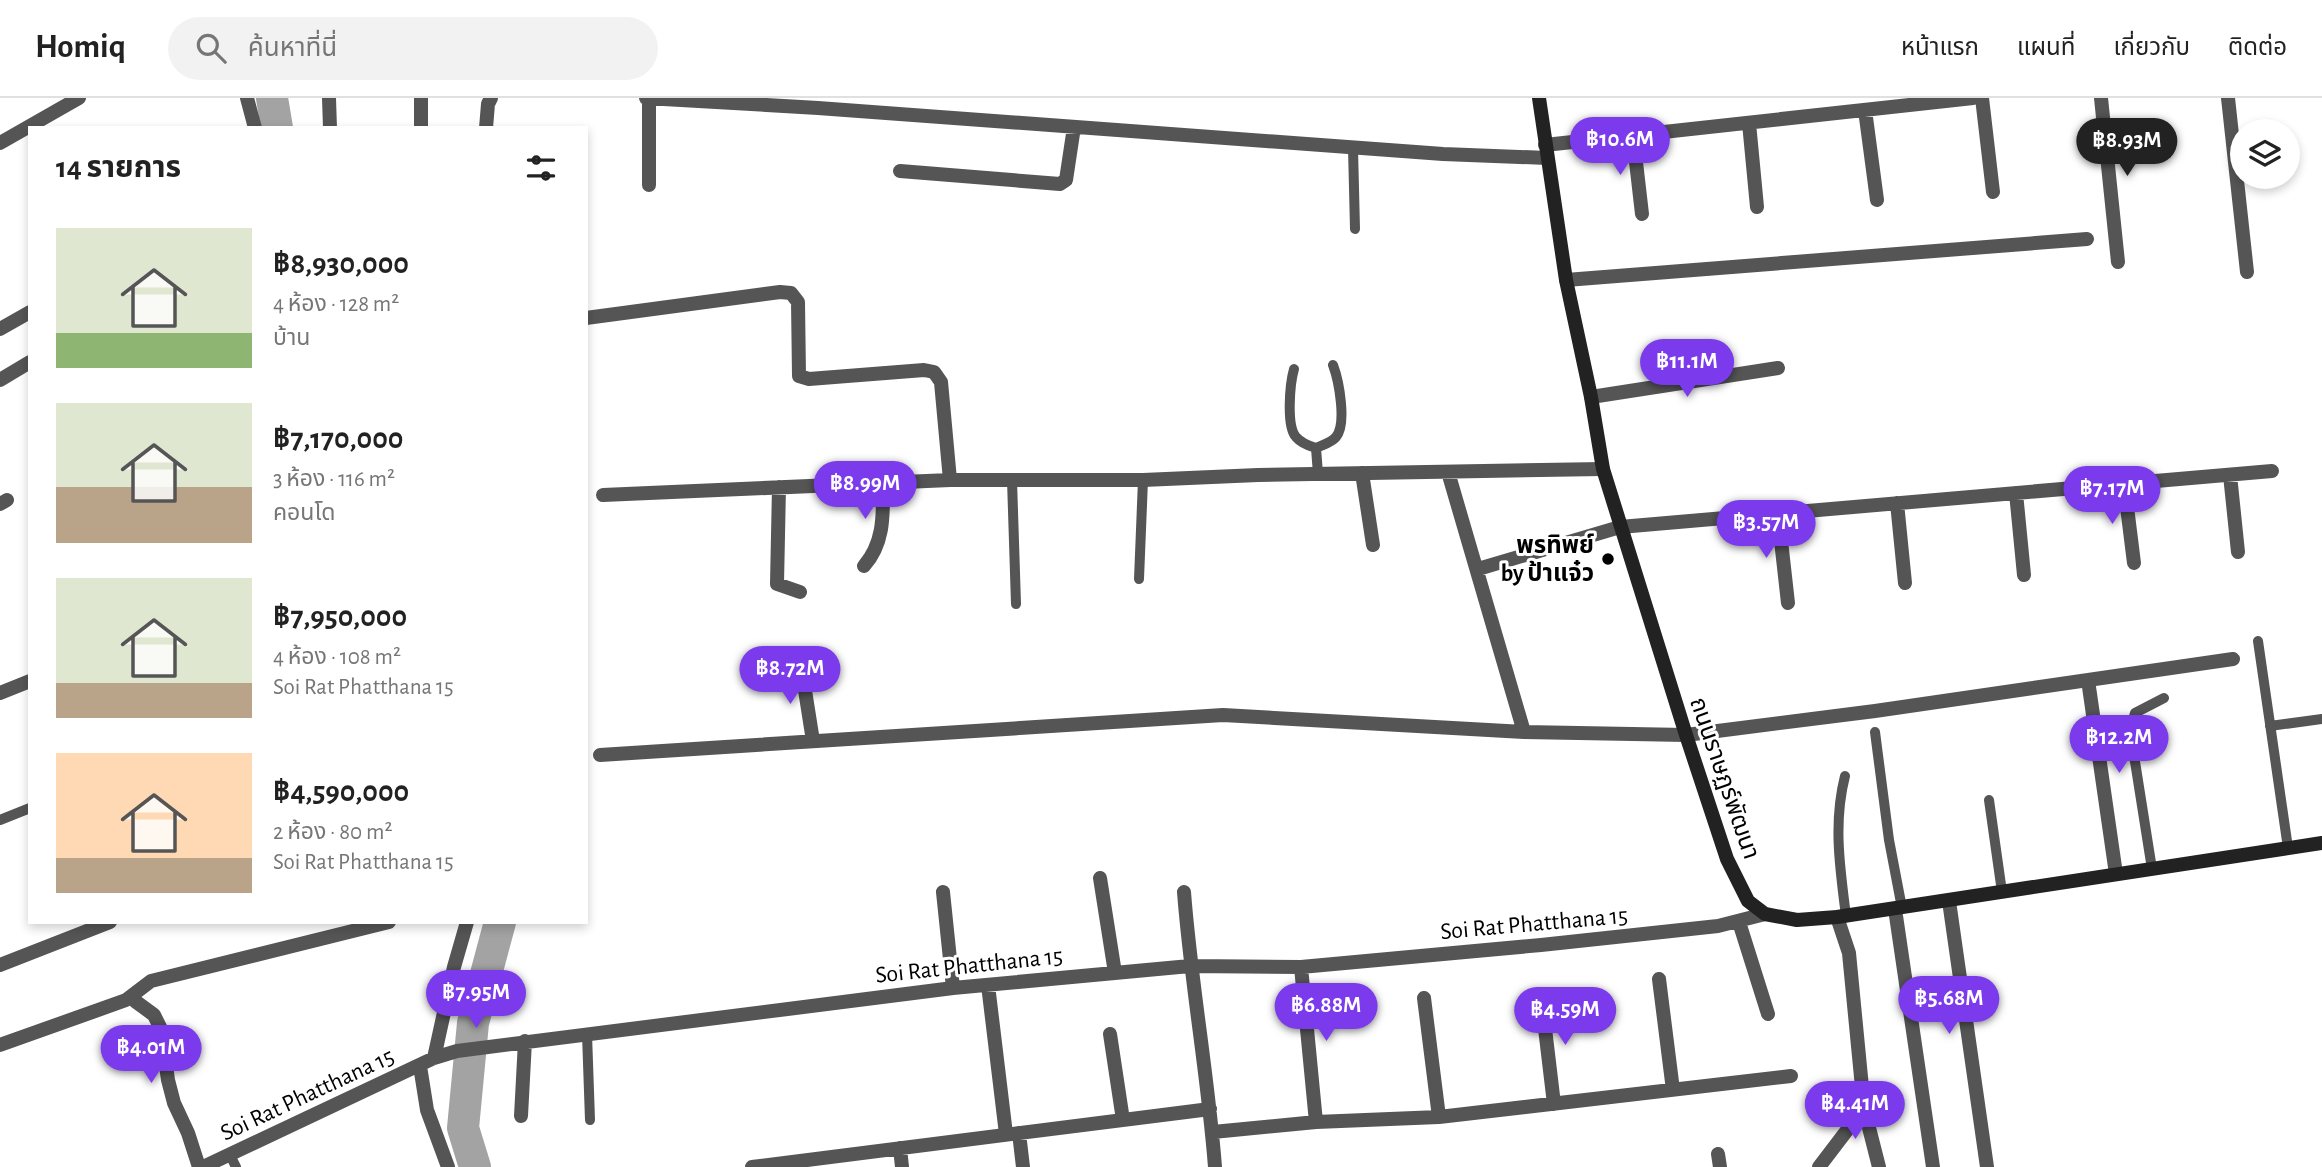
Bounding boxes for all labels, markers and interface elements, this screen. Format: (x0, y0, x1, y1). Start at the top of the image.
search box (168, 17, 658, 80)
icon: search (192, 29, 230, 67)
text: Homiq (35, 31, 126, 64)
text: ค้นหาที่นี่ (248, 35, 337, 61)
text: หน้าแรก (1901, 36, 1979, 60)
text: แผนที่ (2017, 36, 2075, 60)
text: เกี่ยวกับ (2113, 36, 2190, 60)
text: ติดต่อ (2228, 36, 2287, 60)
pin: ฿10.6M (1563, 118, 1677, 177)
pin: ฿8.93M (2070, 118, 2184, 178)
map controls (2230, 119, 2300, 189)
button: layers (2230, 119, 2300, 189)
text: ฿10.6M (1586, 128, 1654, 151)
text: ฿8.93M (2092, 129, 2162, 152)
icon: filters (522, 149, 560, 187)
text: 14 รายการ (56, 153, 181, 183)
text: ฿8,930,000 (273, 249, 409, 279)
icon: home (112, 256, 196, 340)
text: 4 ห้อง · 128 m² (273, 293, 399, 316)
text: บ้าน (273, 327, 310, 350)
pin: ฿11.1M (1630, 340, 1744, 399)
text: ฿11.1M (1656, 350, 1718, 373)
text: ฿7,170,000 (273, 424, 403, 454)
icon: home (112, 431, 196, 515)
pin: ฿8.99M (808, 462, 922, 521)
pin: ฿7.17M (2055, 466, 2169, 526)
text: 3 ห้อง · 116 m² (273, 468, 395, 491)
text: ฿8.99M (830, 472, 900, 495)
text: ฿7.17M (2079, 477, 2145, 500)
pin: ฿3.57M (1709, 500, 1823, 560)
text: คอนโด (273, 502, 335, 525)
text: ฿3.57M (1733, 511, 1799, 534)
place label: พรทิพย์ by ป้าแจ๋ว (1501, 533, 1594, 586)
marker: พรทิพย์ by ป้าแจ๋ว (1600, 551, 1616, 567)
text: ฿7,950,000 (273, 602, 407, 632)
icon: home (112, 606, 196, 690)
text: 4 ห้อง · 108 m² (273, 646, 401, 669)
pin: ฿8.72M (733, 646, 847, 706)
text: ฿8.72M (755, 657, 825, 680)
text: Soi Rat Phatthana 15 (273, 676, 454, 699)
street label: ถนนราษฏร์พัฒนา (1685, 694, 1764, 862)
pin: ฿12.2M (2062, 716, 2176, 775)
text: ฿12.2M (2086, 726, 2152, 749)
text: ฿4,590,000 (273, 777, 409, 807)
icon: home (112, 781, 196, 865)
text: 2 ห้อง · 80 m² (273, 821, 392, 844)
text: Soi Rat Phatthana 15 (273, 851, 454, 874)
street label: Soi Rat Phatthana 15 (1439, 904, 1629, 944)
street label: Soi Rat Phatthana 15 (874, 944, 1064, 988)
pin: ฿7.95M (419, 970, 533, 1030)
pin: ฿5.68M (1892, 976, 2006, 1036)
text: ฿7.95M (442, 981, 510, 1004)
pin: ฿6.88M (1269, 984, 1383, 1043)
text: ฿5.68M (1914, 987, 1984, 1010)
pin: ฿4.59M (1508, 988, 1622, 1047)
text: ฿6.88M (1291, 994, 1361, 1017)
text: ฿4.59M (1530, 998, 1600, 1021)
pin: ฿4.01M (94, 1026, 208, 1085)
text: ฿4.01M (117, 1036, 185, 1059)
street label: Soi Rat Phatthana 15 (217, 1044, 398, 1146)
pin: ฿4.41M (1798, 1082, 1912, 1141)
text: ฿4.41M (1821, 1092, 1889, 1115)

